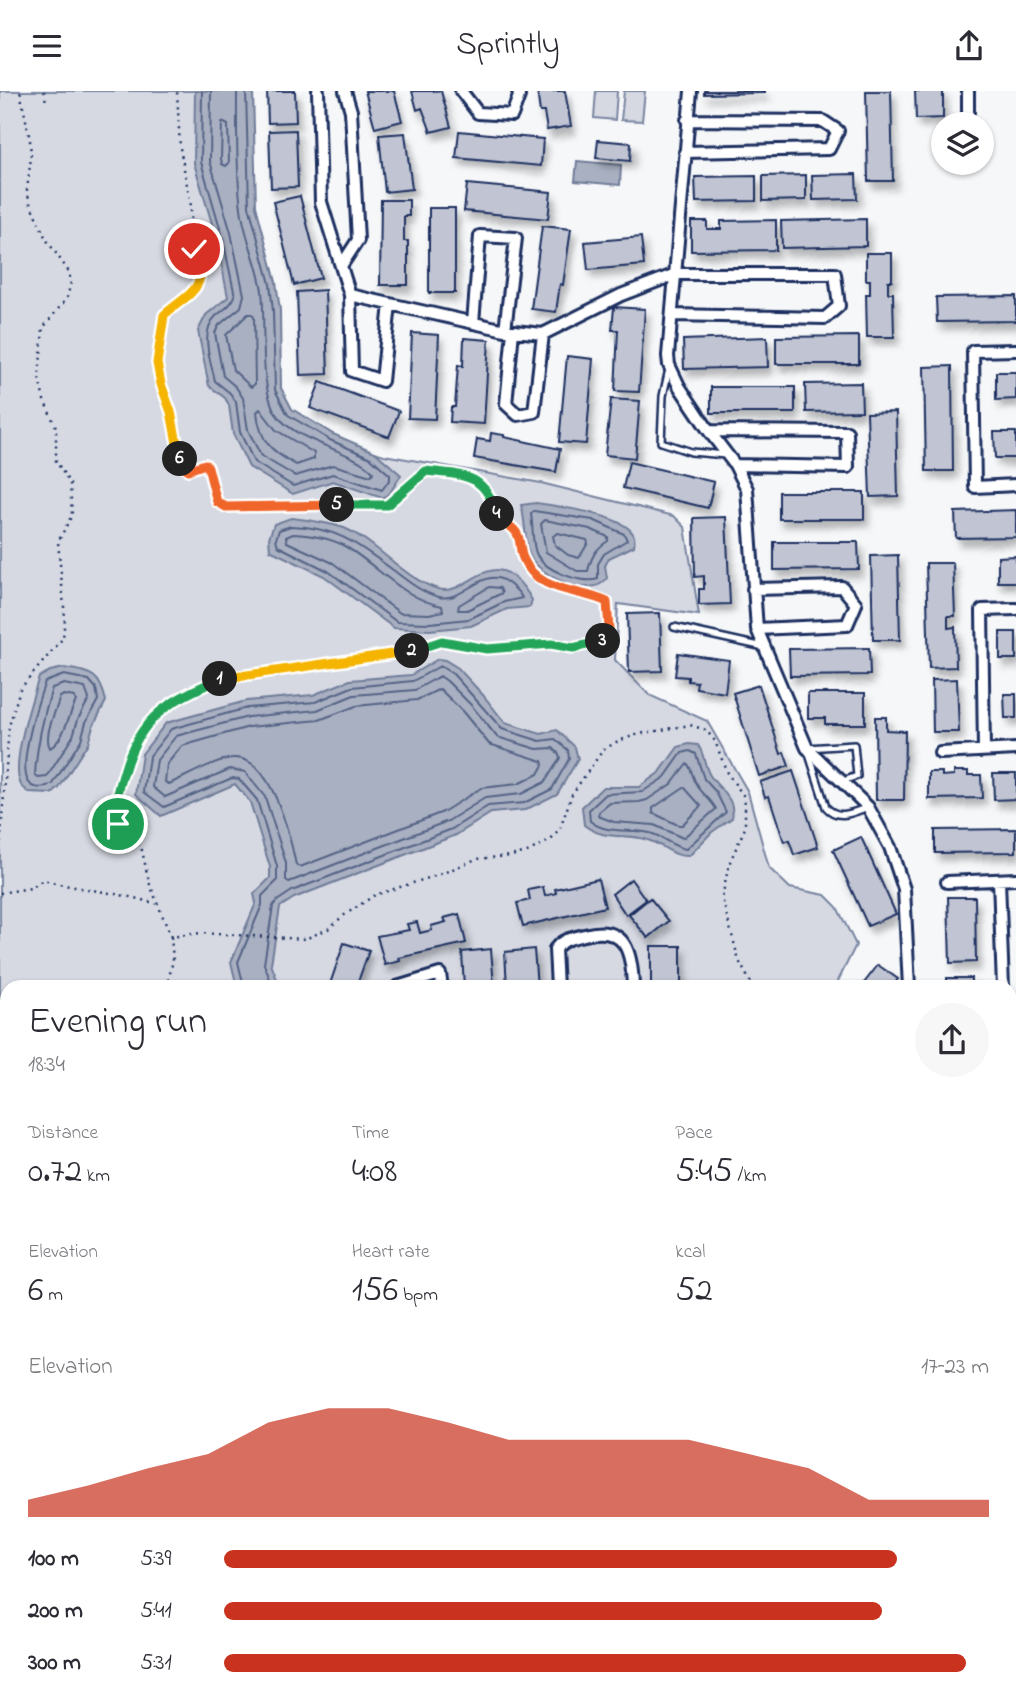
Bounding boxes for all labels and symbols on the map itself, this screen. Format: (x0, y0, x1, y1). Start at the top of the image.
pin (164, 219, 224, 279)
pin: 6 (162, 441, 198, 477)
pin: 5 (320, 487, 354, 523)
pin: 4 (480, 497, 514, 531)
pin: 3 (586, 623, 620, 659)
pin: 2 (394, 633, 430, 669)
pin: 1 (202, 661, 238, 697)
pin (88, 794, 148, 854)

